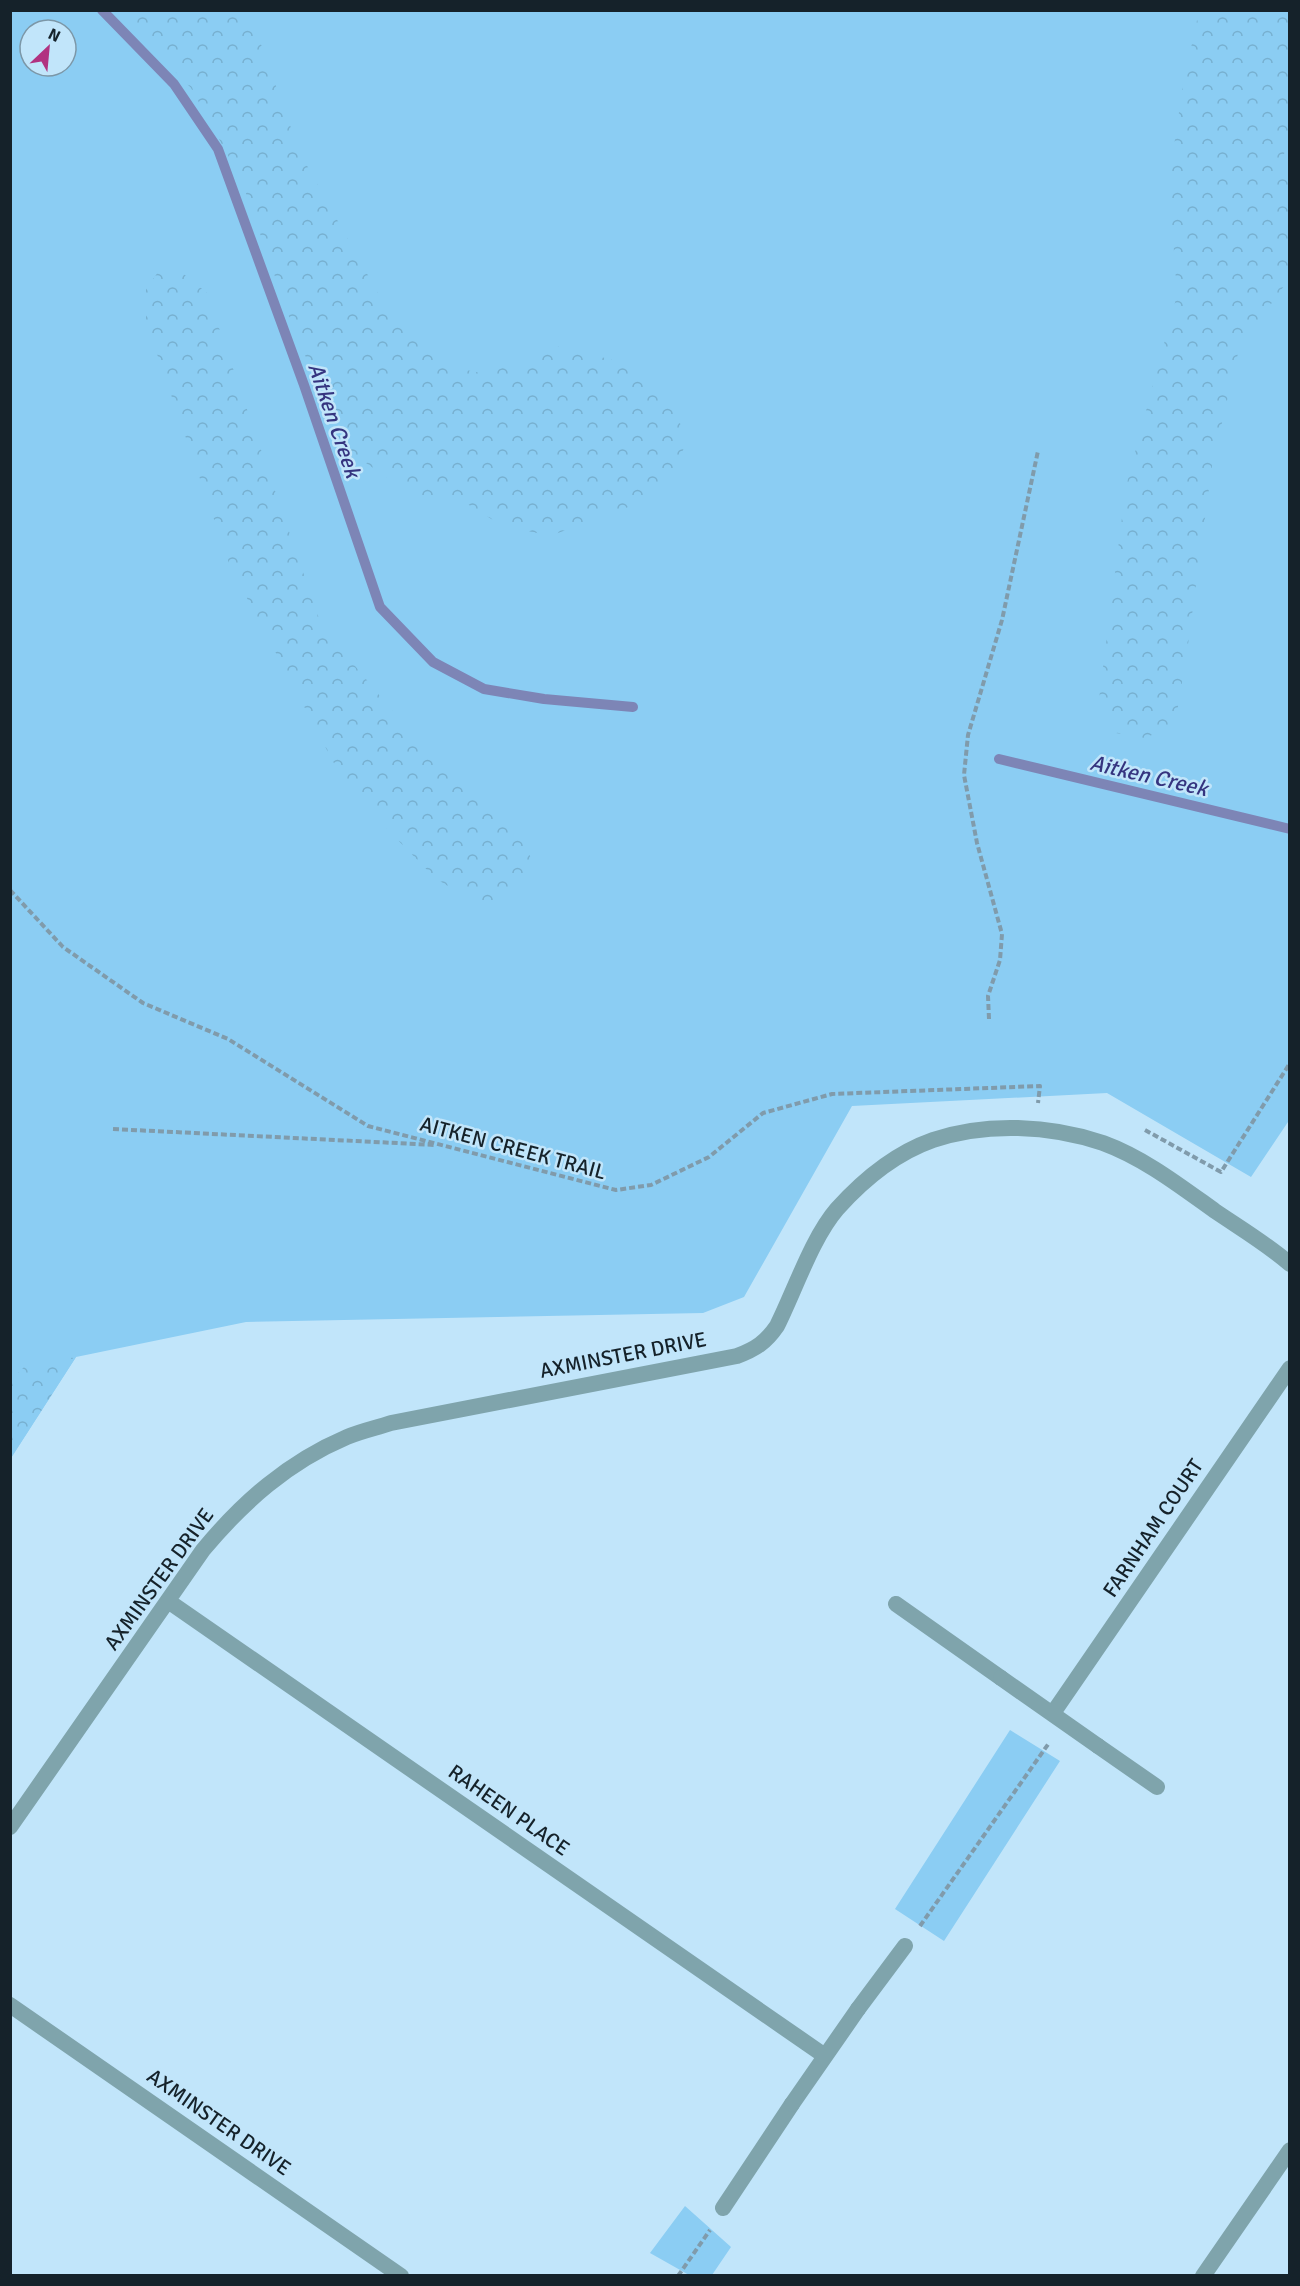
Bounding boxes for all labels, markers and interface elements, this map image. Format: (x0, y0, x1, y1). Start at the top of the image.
north arrow (18, 18, 78, 78)
text: N (45, 24, 64, 47)
water label: Aitken Creek (302, 359, 367, 483)
water label: Aitken Creek (1088, 749, 1212, 803)
street label: AITKEN CREEK TRAIL (417, 1111, 609, 1185)
street label: AXMINSTER DRIVE (537, 1326, 709, 1384)
street label: FARNHAM COURT (1097, 1453, 1209, 1602)
street label: AXMINSTER DRIVE (99, 1503, 219, 1655)
street label: RAHEEN PLACE (443, 1759, 575, 1861)
street label: AXMINSTER DRIVE (142, 2063, 296, 2181)

